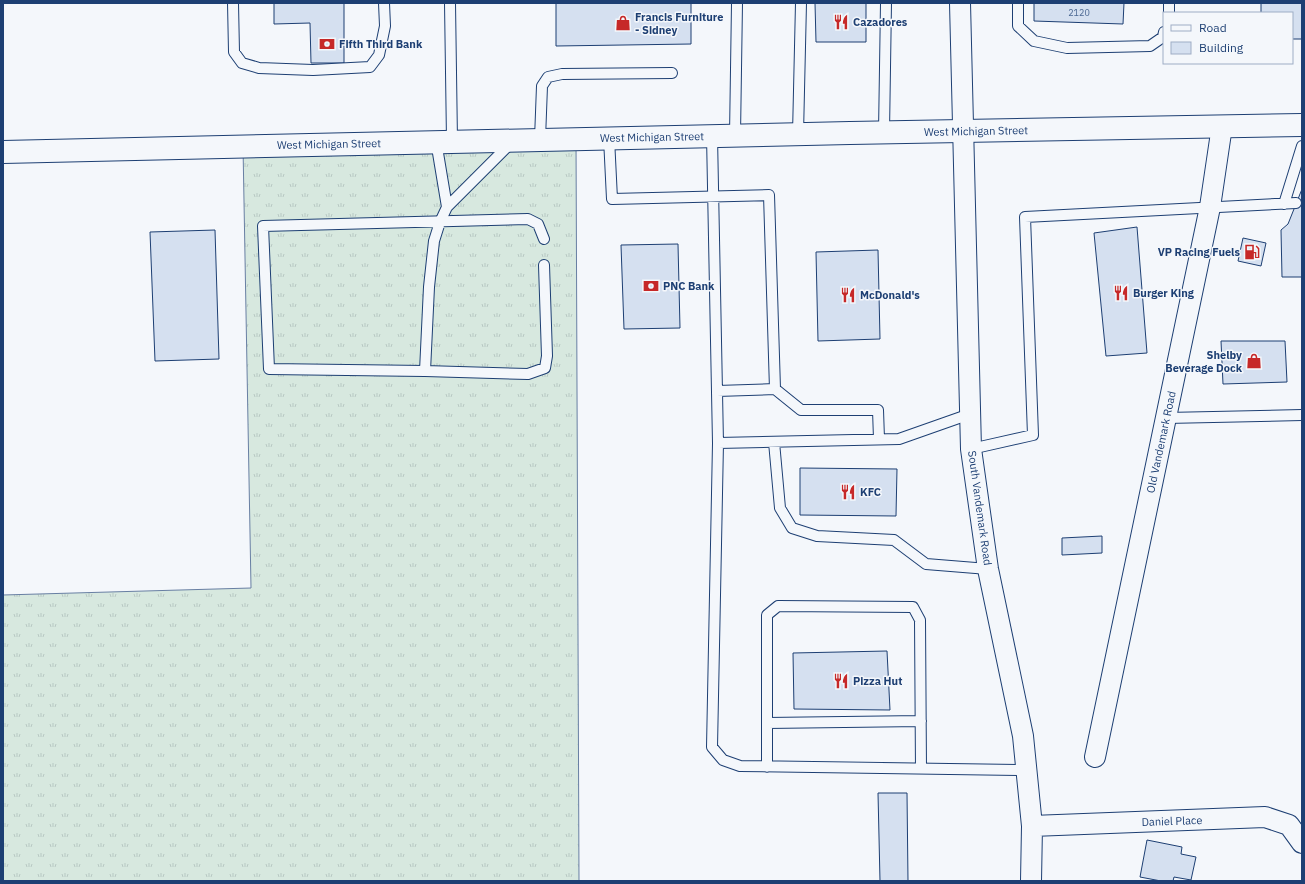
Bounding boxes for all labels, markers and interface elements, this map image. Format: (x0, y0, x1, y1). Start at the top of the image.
house number: 2120 (1068, 7, 1090, 18)
place label: Francis Furniture - Sidney (635, 10, 723, 37)
legend (1163, 12, 1293, 64)
restaurant icon: Cazadores (832, 13, 850, 31)
shop icon: Francis Furniture - Sidney (614, 14, 632, 32)
place label: Cazadores (853, 15, 908, 29)
text: Road (1199, 20, 1227, 35)
bank icon: Fifth Third Bank (318, 35, 336, 53)
place label: Fifth Third Bank (339, 37, 423, 51)
text: Building (1199, 40, 1244, 55)
street label: West Michigan Street (924, 123, 1028, 139)
street label: West Michigan Street (600, 129, 704, 145)
street label: West Michigan Street (277, 136, 381, 152)
fuel station icon: VP Racing Fuels (1243, 243, 1261, 261)
place label: VP Racing Fuels (1158, 245, 1240, 259)
bank icon: PNC Bank (642, 277, 660, 295)
place label: PNC Bank (663, 279, 715, 293)
restaurant icon: Burger King (1112, 284, 1130, 302)
restaurant icon: McDonald's (839, 286, 857, 304)
place label: Burger King (1133, 286, 1195, 300)
place label: McDonald's (860, 288, 920, 302)
place label: Shelby Beverage Dock (1165, 348, 1243, 375)
shop icon: Shelby Beverage Dock (1245, 352, 1263, 370)
street label: Old Vandemark Road (1143, 390, 1179, 494)
street label: South Vandemark Road (965, 450, 995, 566)
restaurant icon: KFC (839, 483, 857, 501)
place label: KFC (860, 485, 881, 499)
restaurant icon: Pizza Hut (832, 672, 850, 690)
place label: Pizza Hut (853, 674, 902, 688)
street label: Daniel Place (1141, 813, 1203, 829)

